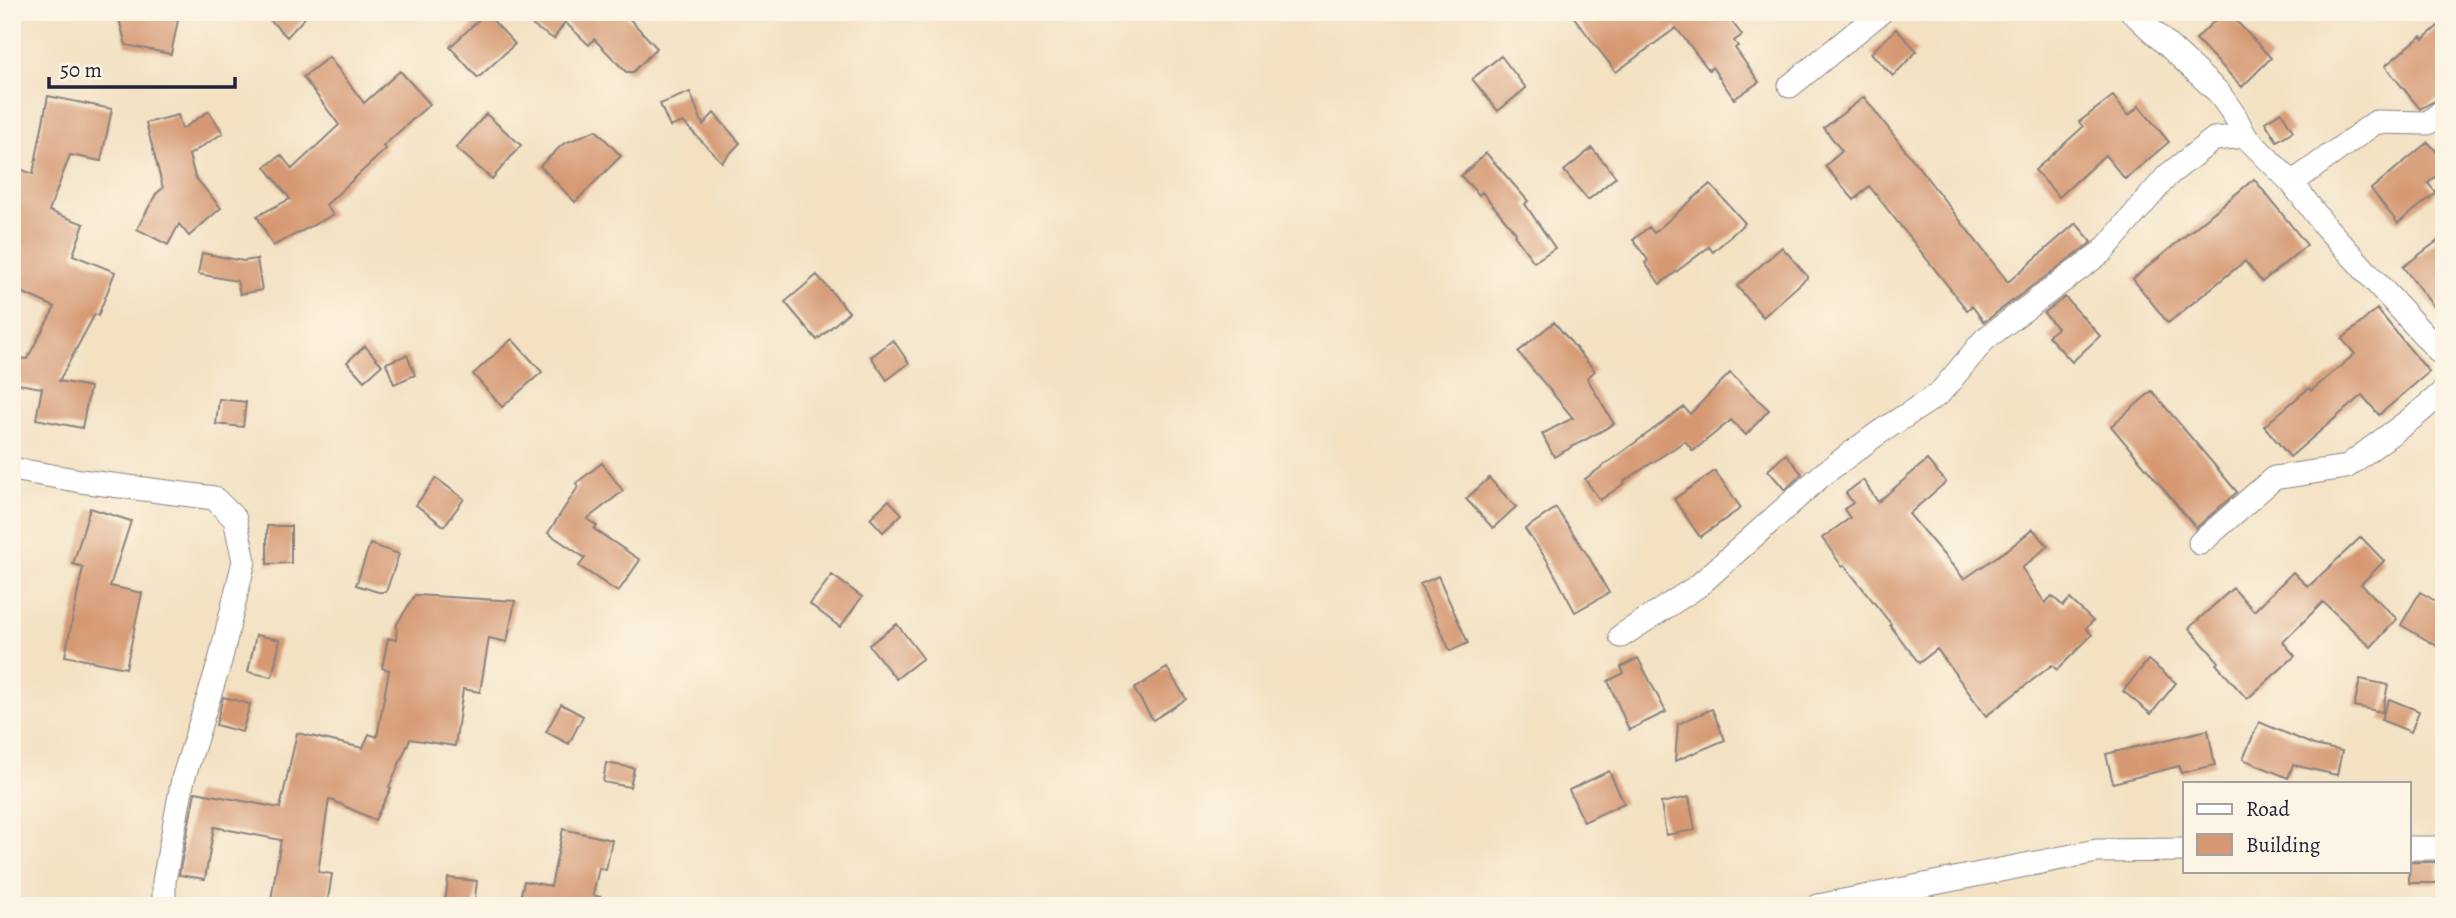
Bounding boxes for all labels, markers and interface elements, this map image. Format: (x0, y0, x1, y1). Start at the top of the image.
scale bar (49, 46, 234, 90)
text: 50 m (60, 56, 102, 84)
legend (2183, 782, 2410, 872)
text: Road (2246, 795, 2290, 823)
text: Building (2246, 831, 2321, 859)

